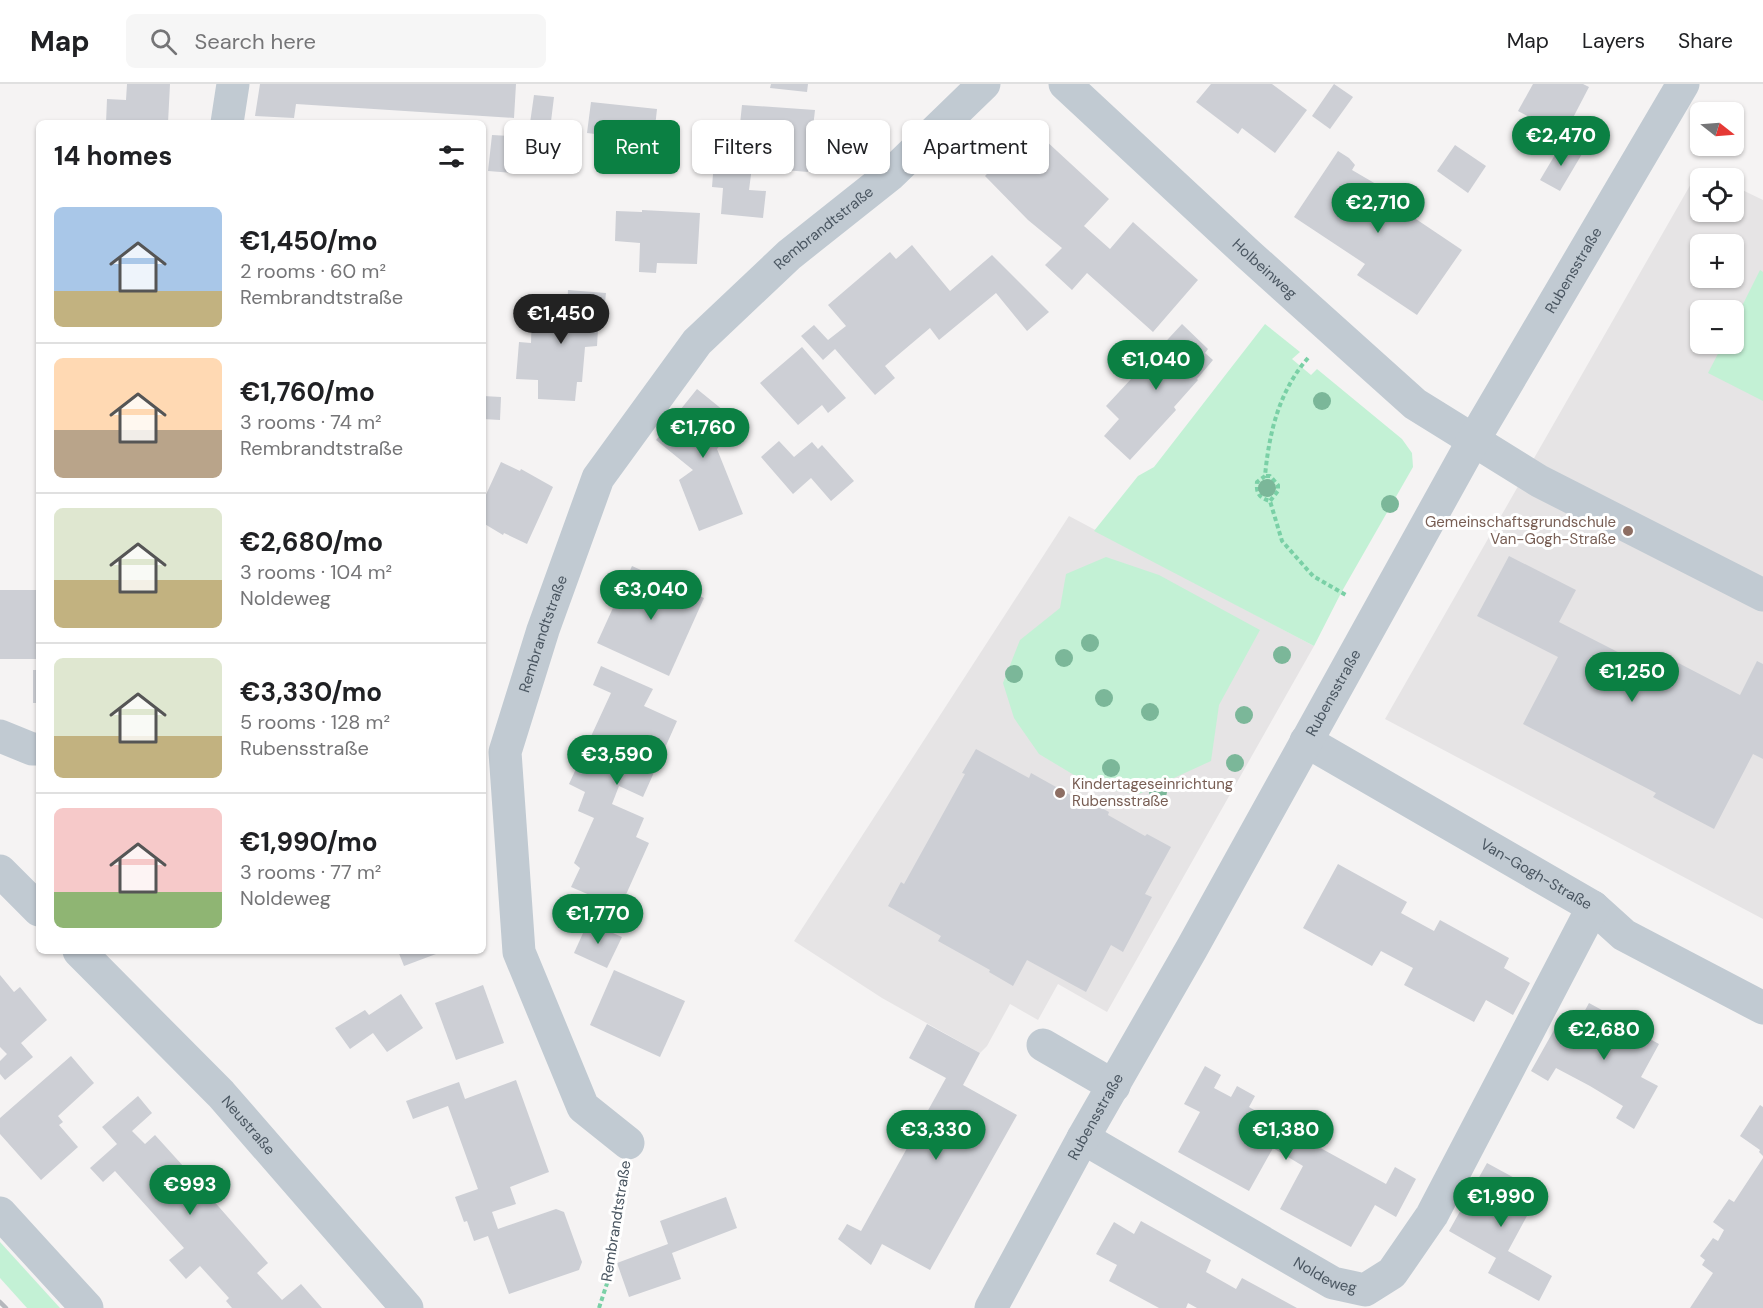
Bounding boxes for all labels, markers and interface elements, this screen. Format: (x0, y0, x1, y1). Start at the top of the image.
search box (126, 14, 546, 68)
text: Map (30, 23, 90, 60)
icon: search (147, 25, 180, 58)
text: Search here (195, 27, 316, 56)
text: Map (1507, 27, 1549, 55)
text: Layers (1582, 27, 1645, 55)
text: Share (1678, 27, 1733, 55)
north arrow (1690, 102, 1744, 156)
map controls (1690, 102, 1744, 354)
pin: €2,470 (1512, 116, 1610, 167)
chip: Buy (504, 120, 582, 174)
chip: Rent (594, 120, 680, 174)
chip: Filters (692, 120, 794, 174)
chip: New (806, 120, 890, 174)
chip: Apartment (902, 120, 1049, 174)
text: €2,470 (1526, 122, 1596, 148)
text: 14 homes (54, 139, 172, 173)
icon: filters (435, 140, 468, 173)
button: locate (1690, 168, 1744, 222)
street label: Rembrandtstraße (770, 182, 878, 274)
pin: €2,710 (1329, 183, 1427, 234)
text: €2,710 (1346, 189, 1410, 215)
text: €1,450/mo (240, 224, 378, 258)
street label: Rubensstraße (1540, 224, 1607, 317)
icon: home (102, 231, 174, 303)
street label: Holbeinweg (1228, 234, 1301, 303)
button: + (1690, 234, 1744, 288)
text: 2 rooms · 60 m² (240, 258, 386, 284)
text: Rembrandtstraße (240, 284, 403, 310)
pin: €1,450 (512, 294, 610, 345)
text: €1,450 (527, 300, 595, 326)
button: − (1690, 300, 1744, 354)
pin: €1,040 (1107, 340, 1205, 391)
text: €1,040 (1121, 346, 1191, 372)
text: €1,760/mo (240, 375, 375, 409)
icon: home (102, 382, 174, 454)
pin: €1,760 (654, 408, 752, 459)
text: 3 rooms · 74 m² (240, 409, 382, 435)
text: €1,760 (670, 414, 736, 440)
text: Rembrandtstraße (240, 435, 403, 461)
place label: Gemeinschaftsgrundschule Van-Gogh-Straße (1425, 512, 1616, 549)
marker: Gemeinschaftsgrundschule Van-Gogh-Straße (1621, 524, 1635, 538)
text: €2,680/mo (240, 525, 383, 559)
icon: home (102, 532, 174, 604)
text: 3 rooms · 104 m² (240, 559, 392, 585)
pin: €3,040 (602, 570, 700, 621)
street label: Rembrandtstraße (514, 572, 572, 695)
text: €3,040 (614, 576, 688, 602)
text: Noldeweg (240, 585, 331, 611)
street label: Rubensstraße (1301, 646, 1366, 740)
pin: €1,250 (1583, 652, 1681, 703)
text: €1,250 (1599, 658, 1665, 684)
text: €3,330/mo (240, 675, 382, 709)
icon: home (102, 682, 174, 754)
text: 5 rooms · 128 m² (240, 709, 390, 735)
text: Rubensstraße (240, 735, 369, 761)
pin: €3,590 (568, 735, 666, 786)
text: €3,590 (581, 741, 653, 767)
place label: Kindertageseinrichtung Rubensstraße (1072, 774, 1233, 811)
marker: Kindertageseinrichtung Rubensstraße (1053, 786, 1067, 800)
text: €1,990/mo (240, 825, 378, 859)
icon: home (102, 832, 174, 904)
street label: Van-Gogh-Straße (1477, 834, 1596, 914)
text: 3 rooms · 77 m² (240, 859, 381, 885)
text: Noldeweg (240, 885, 331, 911)
pin: €1,770 (549, 894, 647, 945)
text: €1,770 (566, 900, 630, 926)
pin: €2,680 (1555, 1010, 1653, 1061)
text: €2,680 (1568, 1016, 1640, 1042)
street label: Rubensstraße (1063, 1070, 1128, 1164)
street label: Neustraße (217, 1091, 280, 1159)
pin: €3,330 (887, 1110, 985, 1161)
pin: €1,380 (1237, 1110, 1335, 1161)
text: €3,330 (901, 1116, 971, 1142)
text: €1,380 (1253, 1116, 1319, 1142)
street label: Rembrandtstraße (597, 1159, 635, 1283)
pin: €993 (154, 1165, 226, 1216)
text: €993 (163, 1171, 217, 1197)
pin: €1,990 (1452, 1177, 1550, 1228)
text: €1,990 (1467, 1183, 1535, 1209)
street label: Noldeweg (1290, 1252, 1359, 1298)

